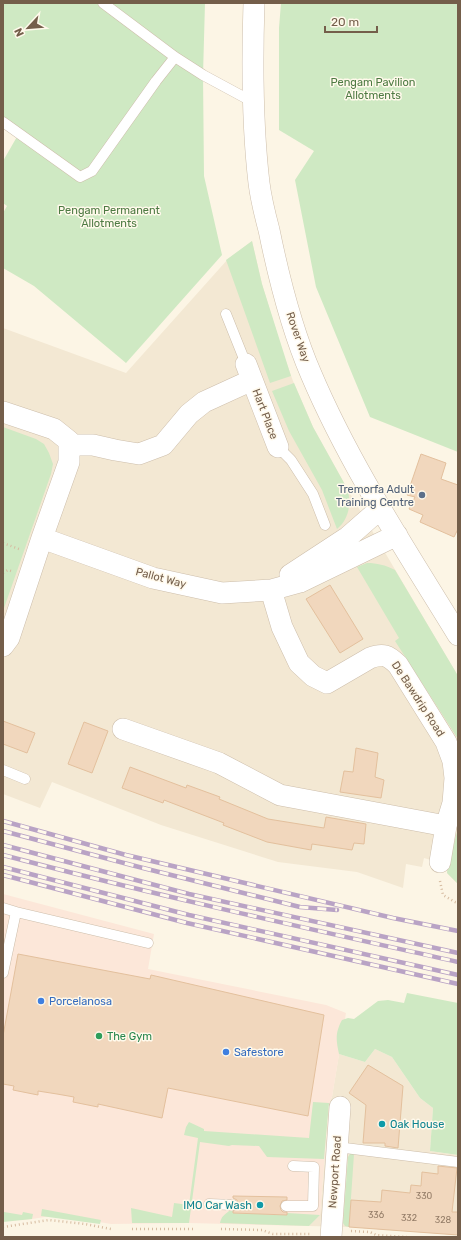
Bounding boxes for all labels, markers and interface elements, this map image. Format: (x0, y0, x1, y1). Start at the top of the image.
north arrow (8, 8, 48, 48)
scale bar (325, 8, 377, 34)
text: 20 m (331, 15, 359, 29)
text: N (12, 26, 27, 39)
park label: Pengam Pavilion Allotments (331, 76, 415, 102)
park label: Pengam Permanent Allotments (58, 204, 161, 230)
street label: Rover Way (283, 310, 313, 364)
street label: Hart Place (249, 387, 281, 441)
place label: Tremorfa Adult Training Centre (336, 483, 415, 509)
marker: Tremorfa Adult Training Centre (417, 490, 427, 500)
street label: Pallot Way (134, 565, 188, 591)
street label: De Bawdrip Road (389, 659, 447, 739)
place label: Porcelanosa (49, 995, 112, 1008)
marker: Porcelanosa (36, 996, 46, 1006)
place label: The Gym (107, 1030, 152, 1043)
marker: The Gym (94, 1031, 104, 1041)
place label: Safestore (234, 1046, 284, 1059)
marker: Safestore (221, 1047, 231, 1057)
place label: Oak House (390, 1118, 444, 1131)
marker: Oak House (377, 1119, 387, 1129)
street label: Newport Road (326, 1135, 344, 1209)
house number: 330 (416, 1191, 433, 1201)
place label: IMO Car Wash (183, 1199, 252, 1212)
marker: IMO Car Wash (255, 1200, 265, 1210)
house number: 336 (368, 1210, 385, 1220)
house number: 332 (401, 1213, 417, 1223)
house number: 328 (435, 1215, 451, 1225)

